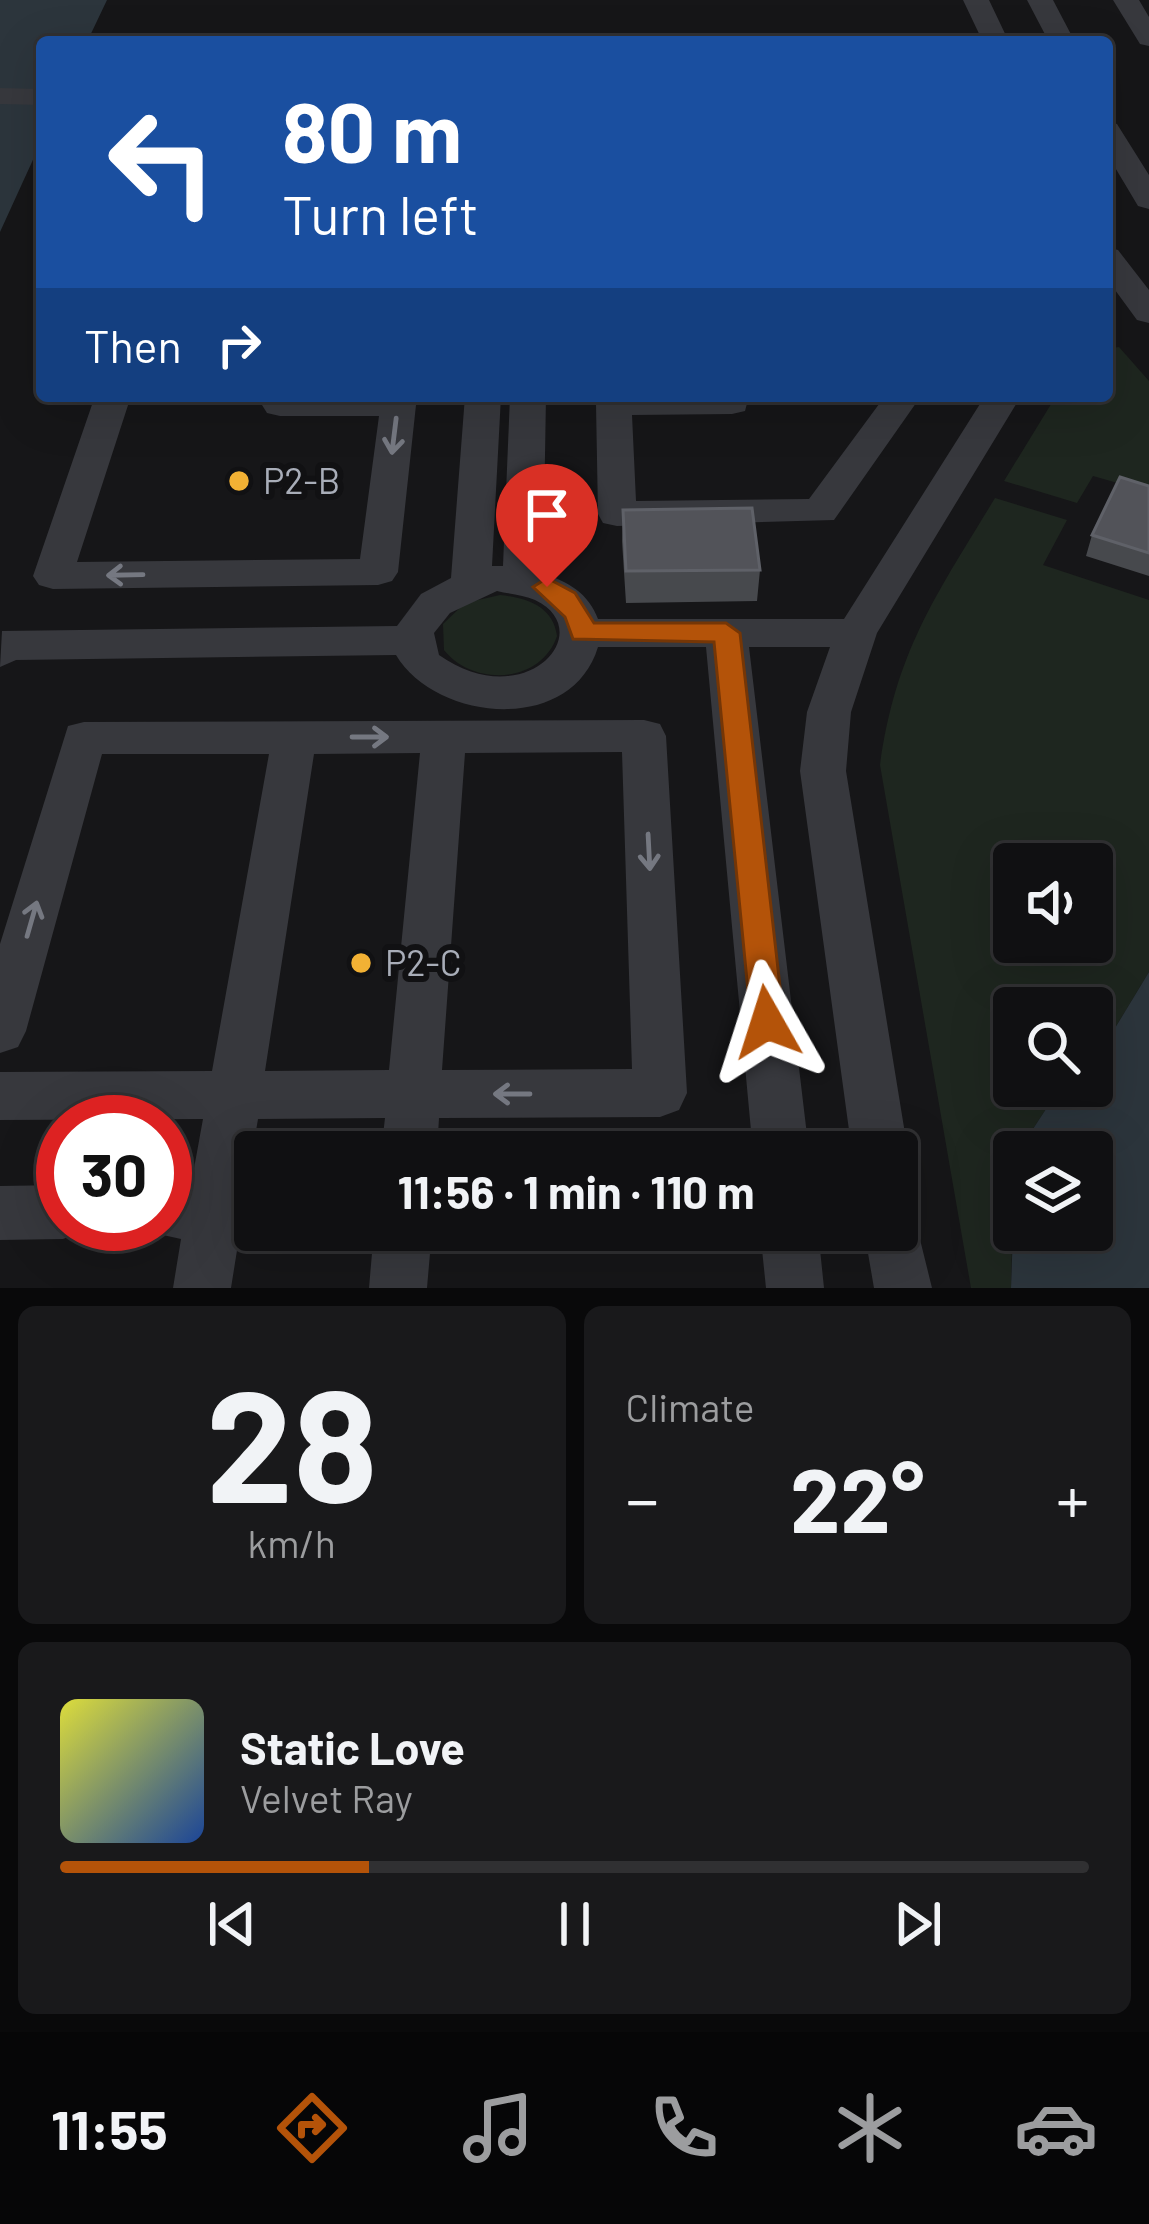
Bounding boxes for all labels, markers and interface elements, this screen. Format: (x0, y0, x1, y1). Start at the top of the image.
text: 80 m (282, 79, 462, 180)
icon: left (84, 84, 240, 240)
text: Turn left (282, 181, 479, 246)
icon: right (206, 312, 272, 378)
text: Then (84, 318, 182, 372)
one-way arrow (383, 416, 405, 455)
place label: P2-B (263, 458, 340, 501)
pin (496, 464, 598, 587)
marker: P2-B (226, 468, 252, 494)
icon: arrive (514, 482, 580, 548)
one-way arrow (106, 564, 145, 586)
one-way arrow (350, 726, 389, 748)
one-way arrow (638, 832, 661, 871)
map controls (993, 843, 1113, 1251)
button: sound (993, 843, 1113, 963)
one-way arrow (22, 901, 44, 939)
place label: P2-C (385, 940, 462, 983)
marker: P2-C (348, 950, 374, 976)
position arrow (704, 959, 830, 1085)
button: search (993, 987, 1113, 1107)
one-way arrow (493, 1083, 532, 1105)
speed limit sign: 30 (36, 1095, 192, 1251)
button: layers (993, 1131, 1113, 1251)
text: 11:56 · 1 min · 110 m (397, 1164, 755, 1218)
text: 28 (206, 1347, 378, 1534)
text: Climate (626, 1383, 755, 1430)
text: 22° (790, 1443, 925, 1551)
text: − (626, 1458, 659, 1537)
text: + (1056, 1458, 1089, 1537)
text: km/h (248, 1519, 336, 1566)
text: Static Love (240, 1720, 465, 1774)
text: Velvet Ray (240, 1774, 413, 1821)
icon: previous (199, 1891, 265, 1957)
icon: pause (542, 1891, 608, 1957)
icon: next (885, 1891, 951, 1957)
icon: directions (270, 2086, 354, 2170)
icon: music (456, 2086, 540, 2170)
icon: phone (642, 2086, 726, 2170)
icon: climate (828, 2086, 912, 2170)
icon: car (1014, 2086, 1098, 2170)
text: 11:55 (51, 2096, 168, 2161)

